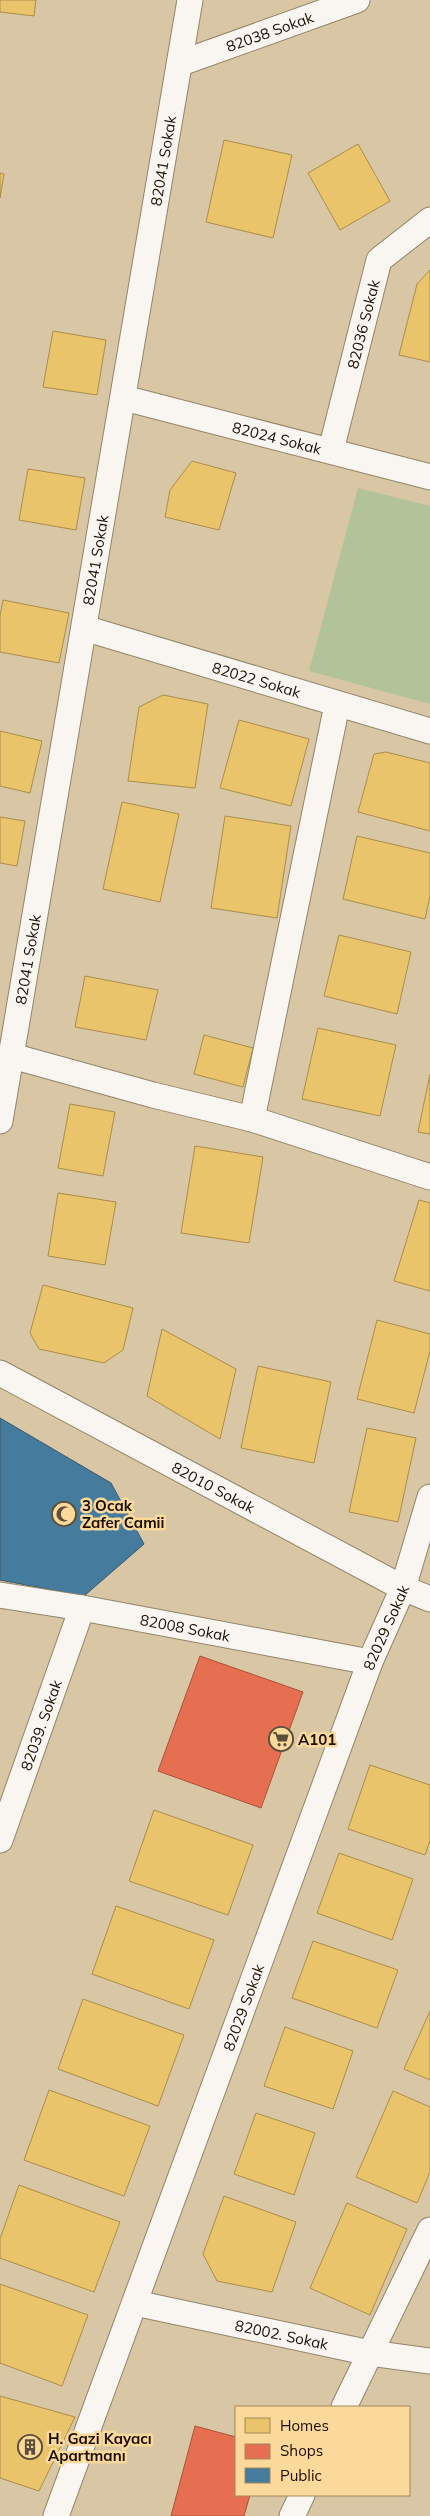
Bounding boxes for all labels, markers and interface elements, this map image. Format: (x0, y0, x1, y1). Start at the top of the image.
street label: 82038 Sokak (223, 7, 316, 56)
street label: 82041 Sokak (146, 114, 180, 207)
street label: 82036 Sokak (342, 277, 383, 371)
street label: 82024 Sokak (230, 417, 324, 458)
street label: 82041 Sokak (78, 513, 112, 607)
street label: 82022 Sokak (210, 657, 303, 702)
street label: 82041 Sokak (10, 912, 44, 1006)
street label: 82010 Sokak (169, 1457, 259, 1517)
place label: 3 Ocak Zafer Camii (82, 1496, 164, 1532)
mosque icon: 3 Ocak Zafer Camii (51, 1501, 77, 1527)
street label: 82029 Sokak (358, 1581, 413, 1672)
street label: 82008 Sokak (139, 1610, 232, 1645)
street label: 82039. Sokak (16, 1677, 65, 1773)
supermarket icon: A101 (268, 1726, 294, 1752)
place label: A101 (298, 1730, 336, 1749)
street label: 82029 Sokak (218, 1961, 268, 2053)
street label: 82002. Sokak (233, 2315, 330, 2353)
legend (235, 2406, 410, 2496)
text: Homes (280, 2416, 329, 2435)
place label: H. Gazi Kayacı Apartmanı (48, 2429, 152, 2465)
building icon: H. Gazi Kayacı Apartmanı (17, 2434, 43, 2460)
text: Shops (280, 2441, 323, 2460)
text: Public (280, 2466, 322, 2485)

